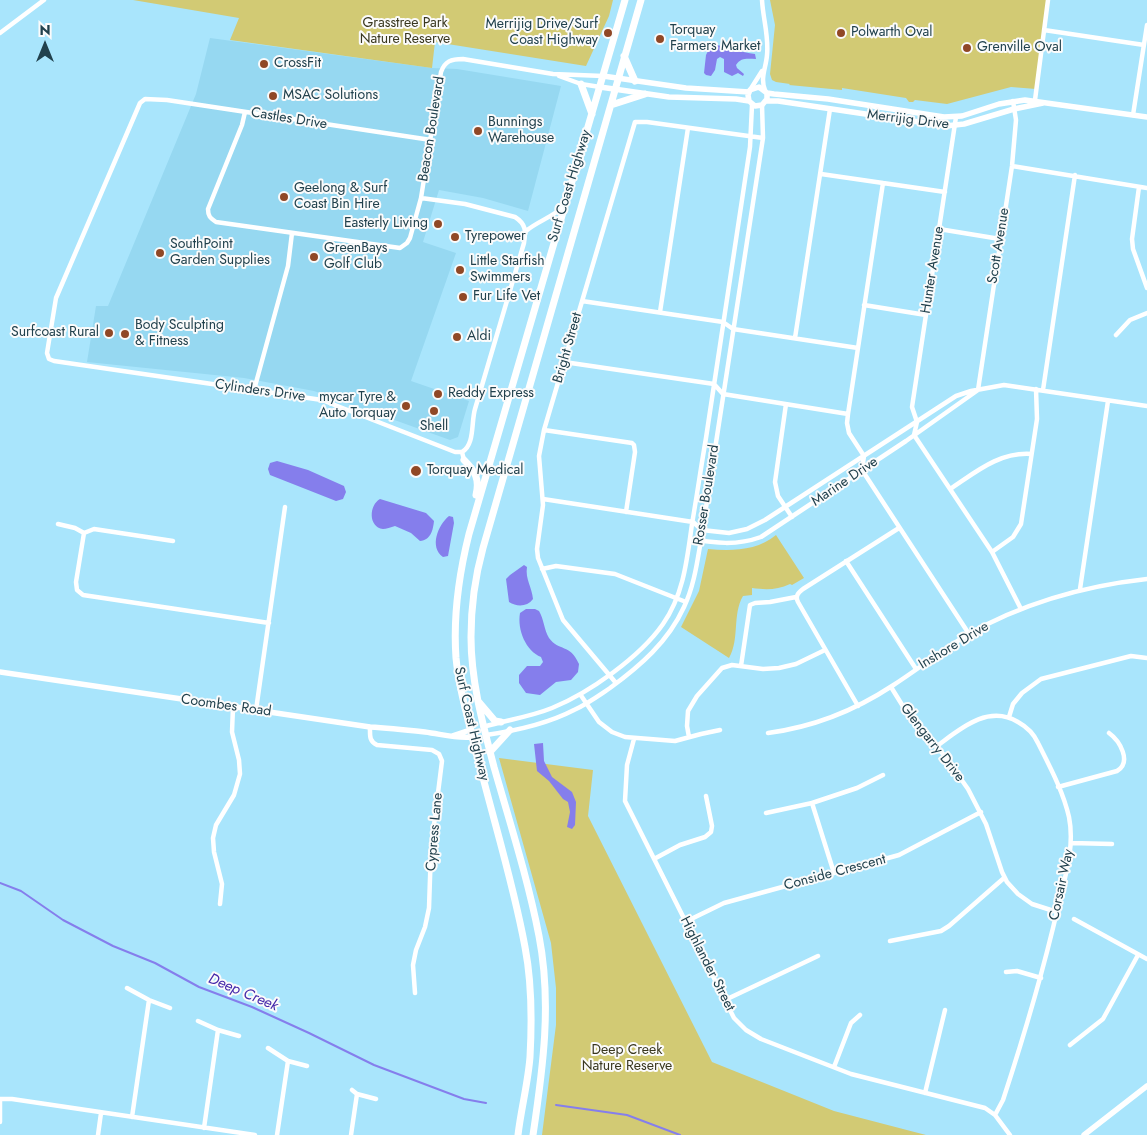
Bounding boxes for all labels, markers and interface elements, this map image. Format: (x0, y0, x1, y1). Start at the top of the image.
park label: Grasstree Park Nature Reserve (360, 16, 450, 48)
place label: Merrijig Drive/Surf Coast Highway (485, 17, 598, 49)
north arrow (20, 20, 70, 70)
text: N (39, 20, 51, 40)
place label: Torquay Farmers Market (670, 23, 760, 56)
place label: Polwarth Oval (851, 25, 932, 41)
marker: Merrijig Drive/Surf Coast Highway (602, 27, 614, 39)
marker: Polwarth Oval (835, 27, 847, 39)
marker: Torquay Farmers Market (654, 33, 666, 45)
place label: Grenville Oval (977, 40, 1062, 56)
marker: Grenville Oval (961, 42, 973, 54)
place label: CrossFit (274, 56, 321, 72)
marker: CrossFit (258, 58, 270, 70)
street label: Beacon Boulevard (415, 75, 449, 183)
place label: MSAC Solutions (283, 88, 378, 104)
marker: MSAC Solutions (267, 90, 279, 102)
street label: Castles Drive (250, 105, 328, 133)
street label: Merrijig Drive (866, 107, 950, 133)
place label: Bunnings Warehouse (488, 115, 554, 148)
marker: Bunnings Warehouse (472, 125, 484, 137)
street label: Surf Coast Highway (545, 128, 595, 244)
place label: Geelong & Surf Coast Bin Hire (294, 181, 387, 213)
marker: Geelong & Surf Coast Bin Hire (278, 191, 290, 203)
street label: Scott Avenue (985, 207, 1013, 285)
place label: Easterly Living (344, 216, 428, 232)
marker: Easterly Living (432, 218, 444, 230)
street label: Hunter Avenue (918, 225, 948, 315)
place label: Tyrepower (465, 229, 526, 245)
marker: Tyrepower (449, 231, 461, 243)
place label: SouthPoint Garden Supplies (170, 237, 270, 270)
place label: GreenBays Golf Club (324, 241, 387, 274)
marker: SouthPoint Garden Supplies (154, 247, 166, 259)
marker: GreenBays Golf Club (308, 251, 320, 263)
place label: Little Starfish Swimmers (470, 254, 544, 286)
marker: Little Starfish Swimmers (454, 264, 466, 276)
place label: Fur Life Vet (473, 289, 540, 305)
marker: Fur Life Vet (457, 291, 469, 303)
street label: Bright Street (550, 311, 586, 385)
place label: Body Sculpting & Fitness (135, 318, 224, 351)
place label: Surfcoast Rural (11, 325, 99, 341)
marker: Surfcoast Rural (103, 327, 115, 339)
marker: Body Sculpting & Fitness (119, 328, 131, 340)
place label: Aldi (467, 329, 491, 345)
marker: Aldi (451, 331, 463, 343)
street label: Cylinders Drive (214, 376, 306, 406)
place label: Reddy Express (448, 386, 534, 402)
marker: Reddy Express (432, 388, 444, 400)
place label: mycar Tyre & Auto Torquay (319, 390, 396, 422)
marker: mycar Tyre & Auto Torquay (400, 400, 412, 412)
marker: Shell (428, 405, 440, 417)
place label: Shell (420, 419, 448, 435)
street label: Rosser Boulevard (691, 443, 723, 547)
street label: Marine Drive (809, 454, 881, 510)
place label: Torquay Medical (427, 463, 524, 479)
marker: Torquay Medical (409, 464, 423, 478)
street label: Inshore Drive (916, 619, 992, 673)
street label: Surf Coast Highway (450, 665, 492, 783)
street label: Coombes Road (180, 691, 272, 721)
street label: Glengarry Drive (896, 700, 968, 786)
street label: Cypress Lane (423, 792, 447, 872)
street label: Corsair Way (1046, 848, 1078, 922)
street label: Conside Crescent (782, 851, 888, 895)
street label: Highlander Street (676, 914, 738, 1014)
water label: Deep Creek (205, 970, 281, 1016)
park label: Deep Creek Nature Reserve (582, 1043, 672, 1076)

